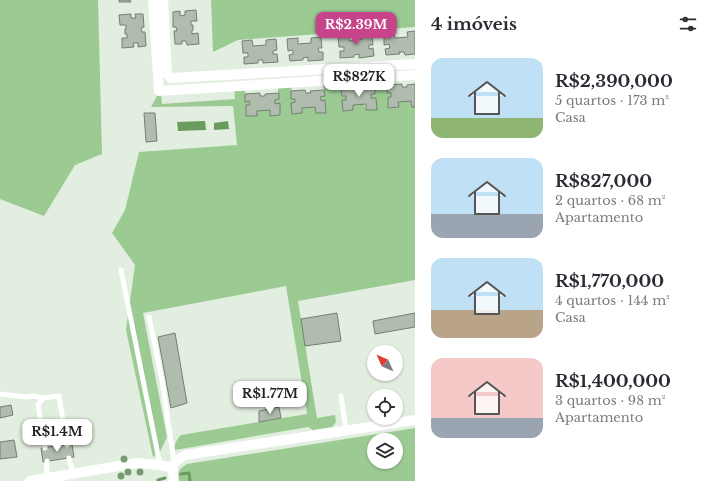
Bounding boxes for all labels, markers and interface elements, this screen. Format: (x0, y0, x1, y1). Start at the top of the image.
pin: R$2.39M (319, 12, 393, 46)
icon: filters (677, 13, 699, 35)
text: 4 imóveis (431, 14, 517, 35)
text: R$2.39M (325, 16, 387, 33)
pin: R$827K (326, 64, 392, 98)
text: R$827K (332, 68, 386, 85)
text: R$2,390,000 (555, 71, 673, 92)
icon: home (463, 74, 511, 122)
text: 5 quartos · 173 m² (555, 92, 669, 109)
text: Casa (555, 109, 586, 126)
text: R$827,000 (555, 171, 652, 192)
icon: home (463, 174, 511, 222)
text: 2 quartos · 68 m² (555, 192, 665, 209)
text: Apartamento (555, 209, 643, 226)
text: R$1,770,000 (555, 271, 664, 292)
icon: home (463, 274, 511, 322)
text: 4 quartos · 144 m² (555, 292, 670, 309)
text: Casa (555, 309, 586, 326)
north arrow (367, 345, 403, 381)
map controls (367, 345, 403, 469)
text: R$1,400,000 (555, 371, 671, 392)
icon: home (463, 374, 511, 422)
pin: R$1.77M (233, 381, 307, 415)
text: R$1.77M (242, 385, 298, 402)
button: locate (367, 389, 403, 425)
text: 3 quartos · 98 m² (555, 392, 665, 409)
text: Apartamento (555, 409, 643, 426)
pin: R$1.4M (24, 419, 90, 453)
text: R$1.4M (31, 423, 83, 440)
button: layers (367, 433, 403, 469)

